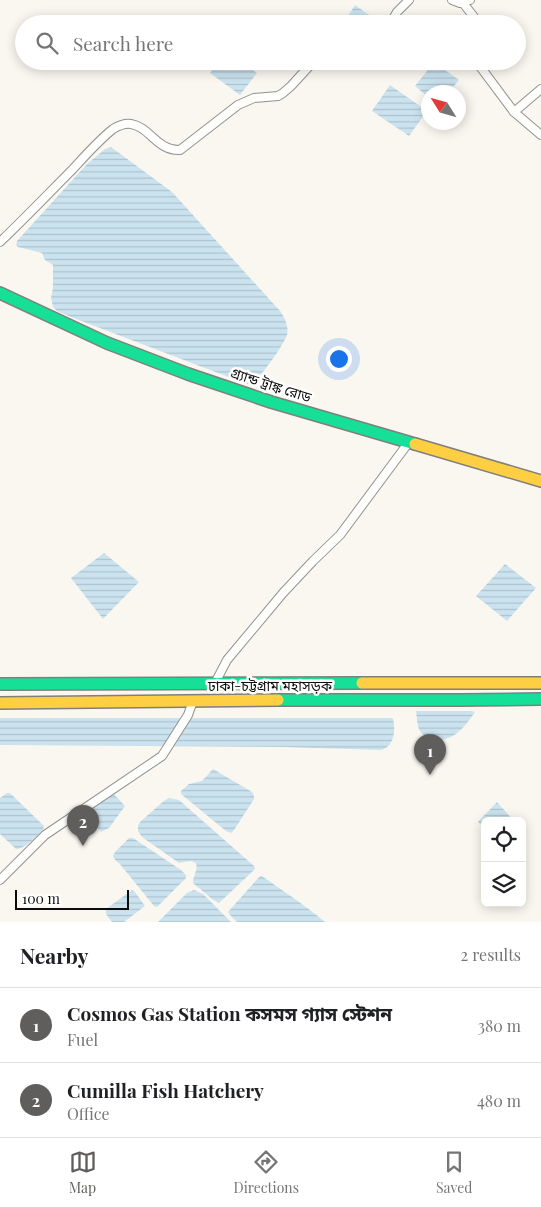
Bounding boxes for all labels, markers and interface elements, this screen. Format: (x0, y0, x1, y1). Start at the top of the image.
search box (15, 15, 526, 70)
icon: search (33, 29, 61, 57)
text: Search here (73, 30, 173, 56)
north arrow (421, 85, 466, 130)
your location (326, 346, 352, 372)
street label: গ্র্যান্ড ট্রাঙ্ক রোড (228, 363, 315, 407)
street label: ঢাকা-চট্টগ্রাম মহাসড়ক (207, 676, 333, 695)
pin: 1 (414, 734, 446, 775)
pin: 2 (67, 805, 99, 846)
map controls (481, 817, 526, 907)
button: locate (481, 817, 526, 862)
button: layers (481, 862, 526, 907)
scale bar (15, 887, 129, 910)
text: 100 m (22, 889, 60, 908)
text: Nearby (20, 941, 89, 969)
text: 2 results (461, 944, 521, 965)
text: Cosmos Gas Station কসমস গ্যাস স্টেশন (67, 1000, 392, 1026)
text: 1 (33, 1015, 39, 1036)
text: 380 m (478, 1015, 521, 1036)
text: Fuel (67, 1029, 98, 1050)
text: Cumilla Fish Hatchery (67, 1077, 264, 1103)
text: 2 (32, 1090, 40, 1111)
text: 480 m (477, 1090, 521, 1111)
text: Office (67, 1103, 110, 1124)
tab: Map (69, 1148, 97, 1197)
tab: Directions (234, 1148, 299, 1197)
tab: Saved (436, 1148, 472, 1197)

